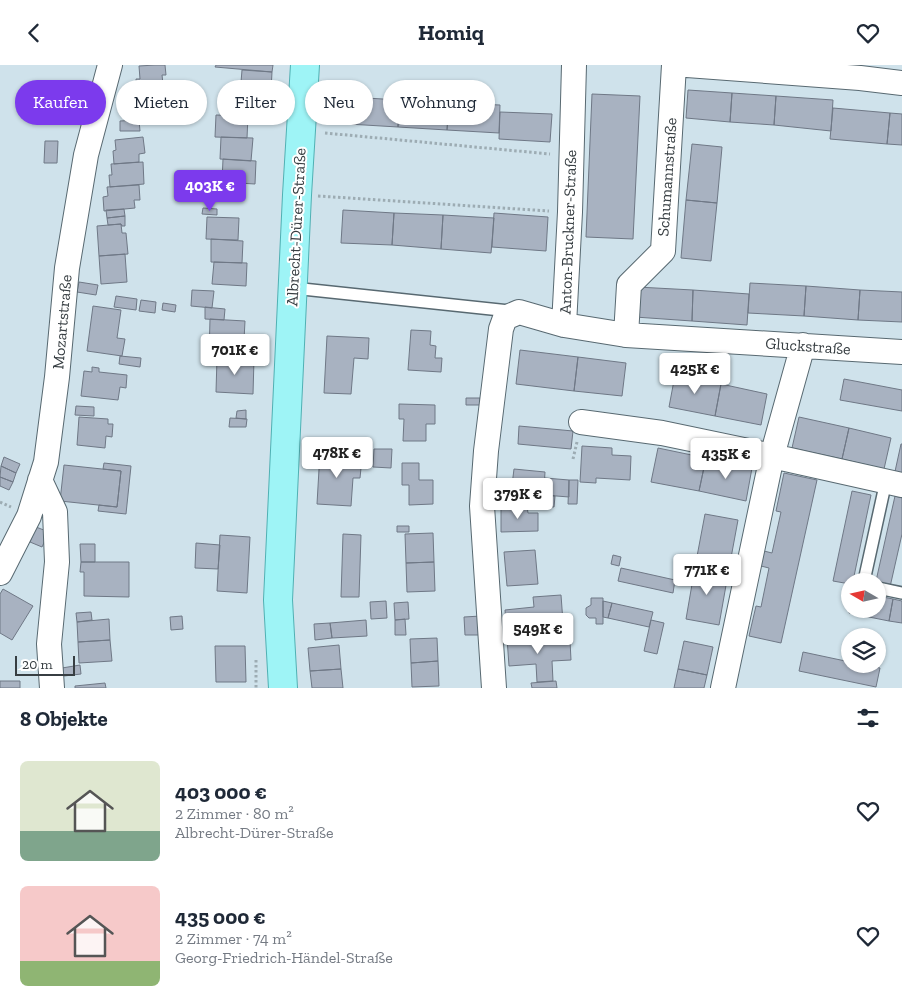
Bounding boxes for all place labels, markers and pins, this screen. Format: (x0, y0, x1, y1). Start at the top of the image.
pin: 403K € (169, 169, 251, 212)
pin: 701K € (194, 333, 276, 376)
pin: 425K € (654, 353, 736, 395)
pin: 478K € (296, 437, 378, 479)
pin: 435K € (685, 437, 767, 480)
pin: 379K € (477, 477, 559, 520)
pin: 771K € (666, 553, 748, 596)
pin: 549K € (497, 613, 579, 655)

